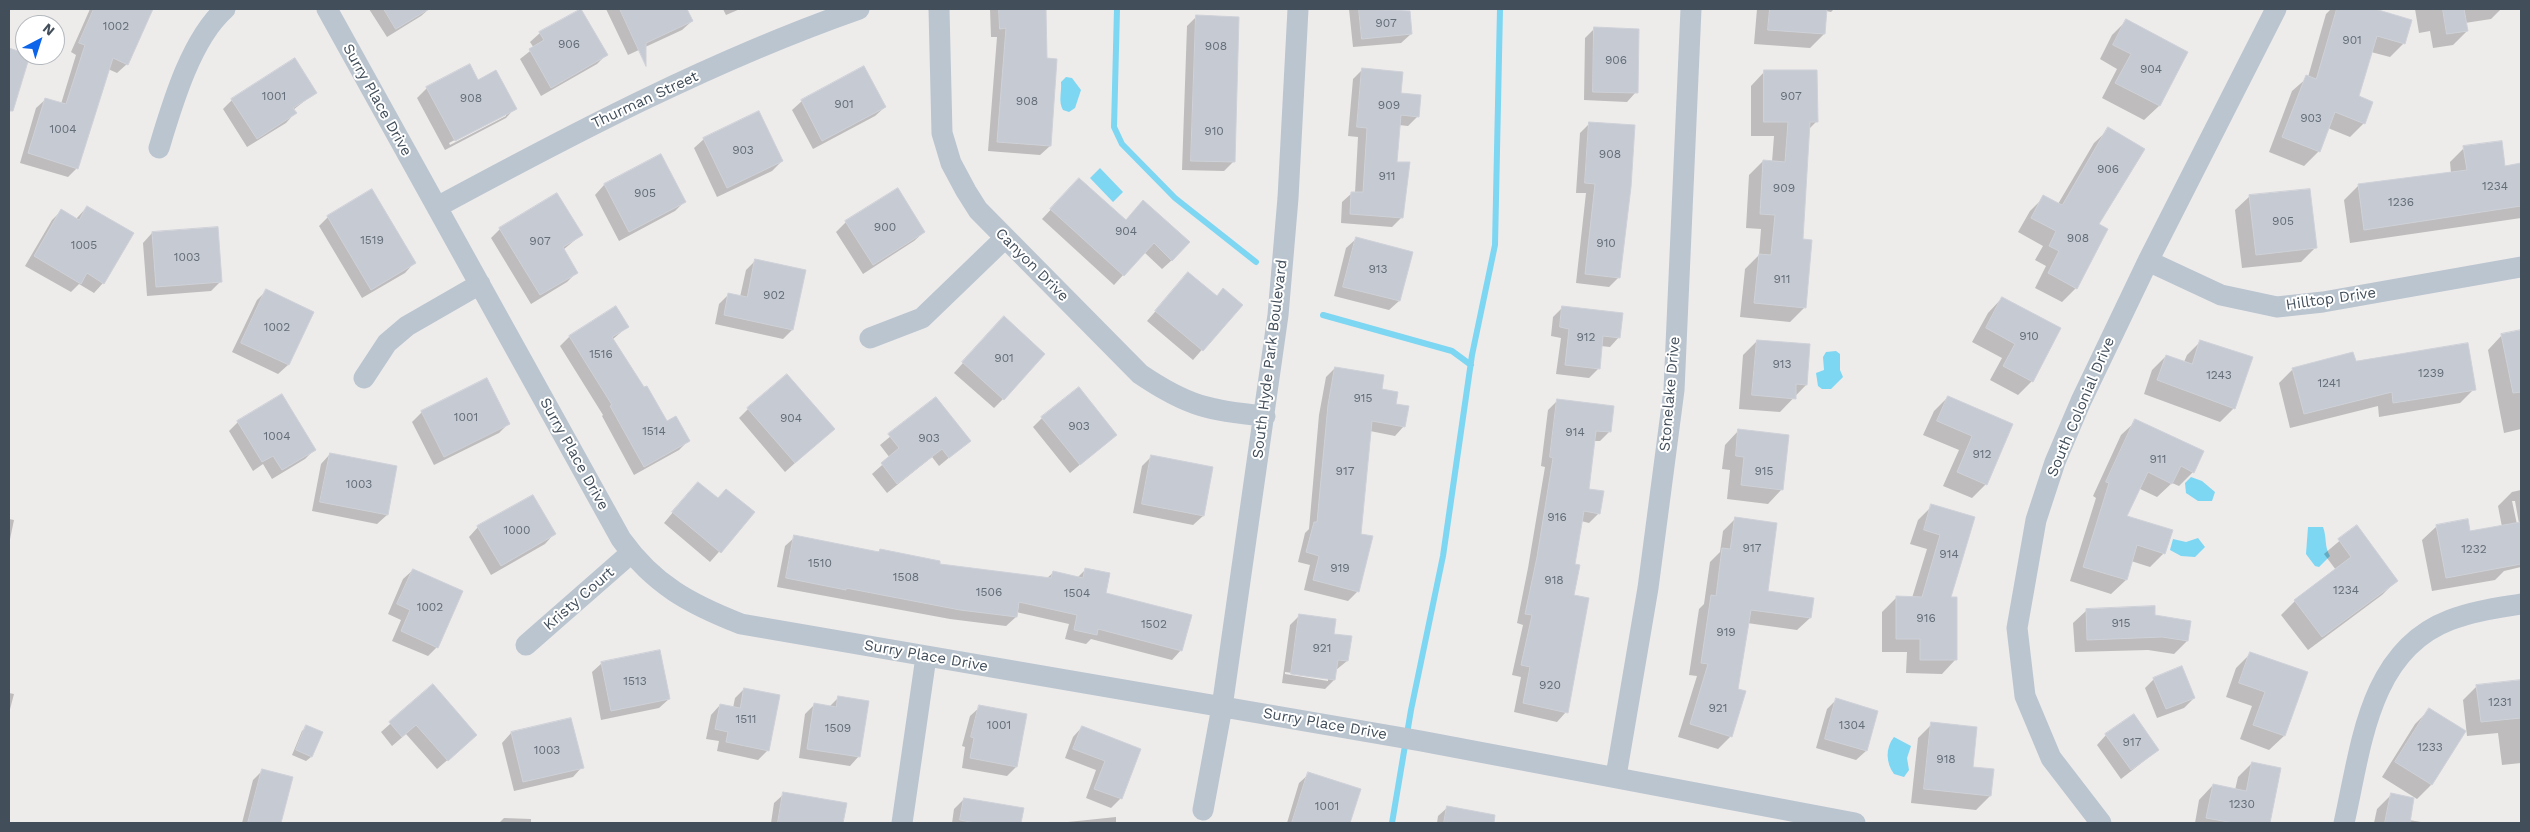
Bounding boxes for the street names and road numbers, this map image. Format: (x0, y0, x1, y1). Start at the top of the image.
street label: Surry Place Drive (339, 41, 415, 159)
street label: Thurman Street (589, 67, 701, 133)
street label: Canyon Drive (992, 225, 1072, 305)
street label: South Hyde Park Boulevard (1249, 258, 1291, 460)
street label: Hilltop Drive (2285, 284, 2377, 314)
street label: South Colonial Drive (2043, 334, 2119, 480)
street label: Stonelake Drive (1656, 336, 1684, 452)
street label: Surry Place Drive (536, 395, 612, 513)
street label: Kristy Court (540, 564, 618, 634)
street label: Surry Place Drive (863, 636, 989, 676)
street label: Surry Place Drive (1262, 704, 1388, 744)

